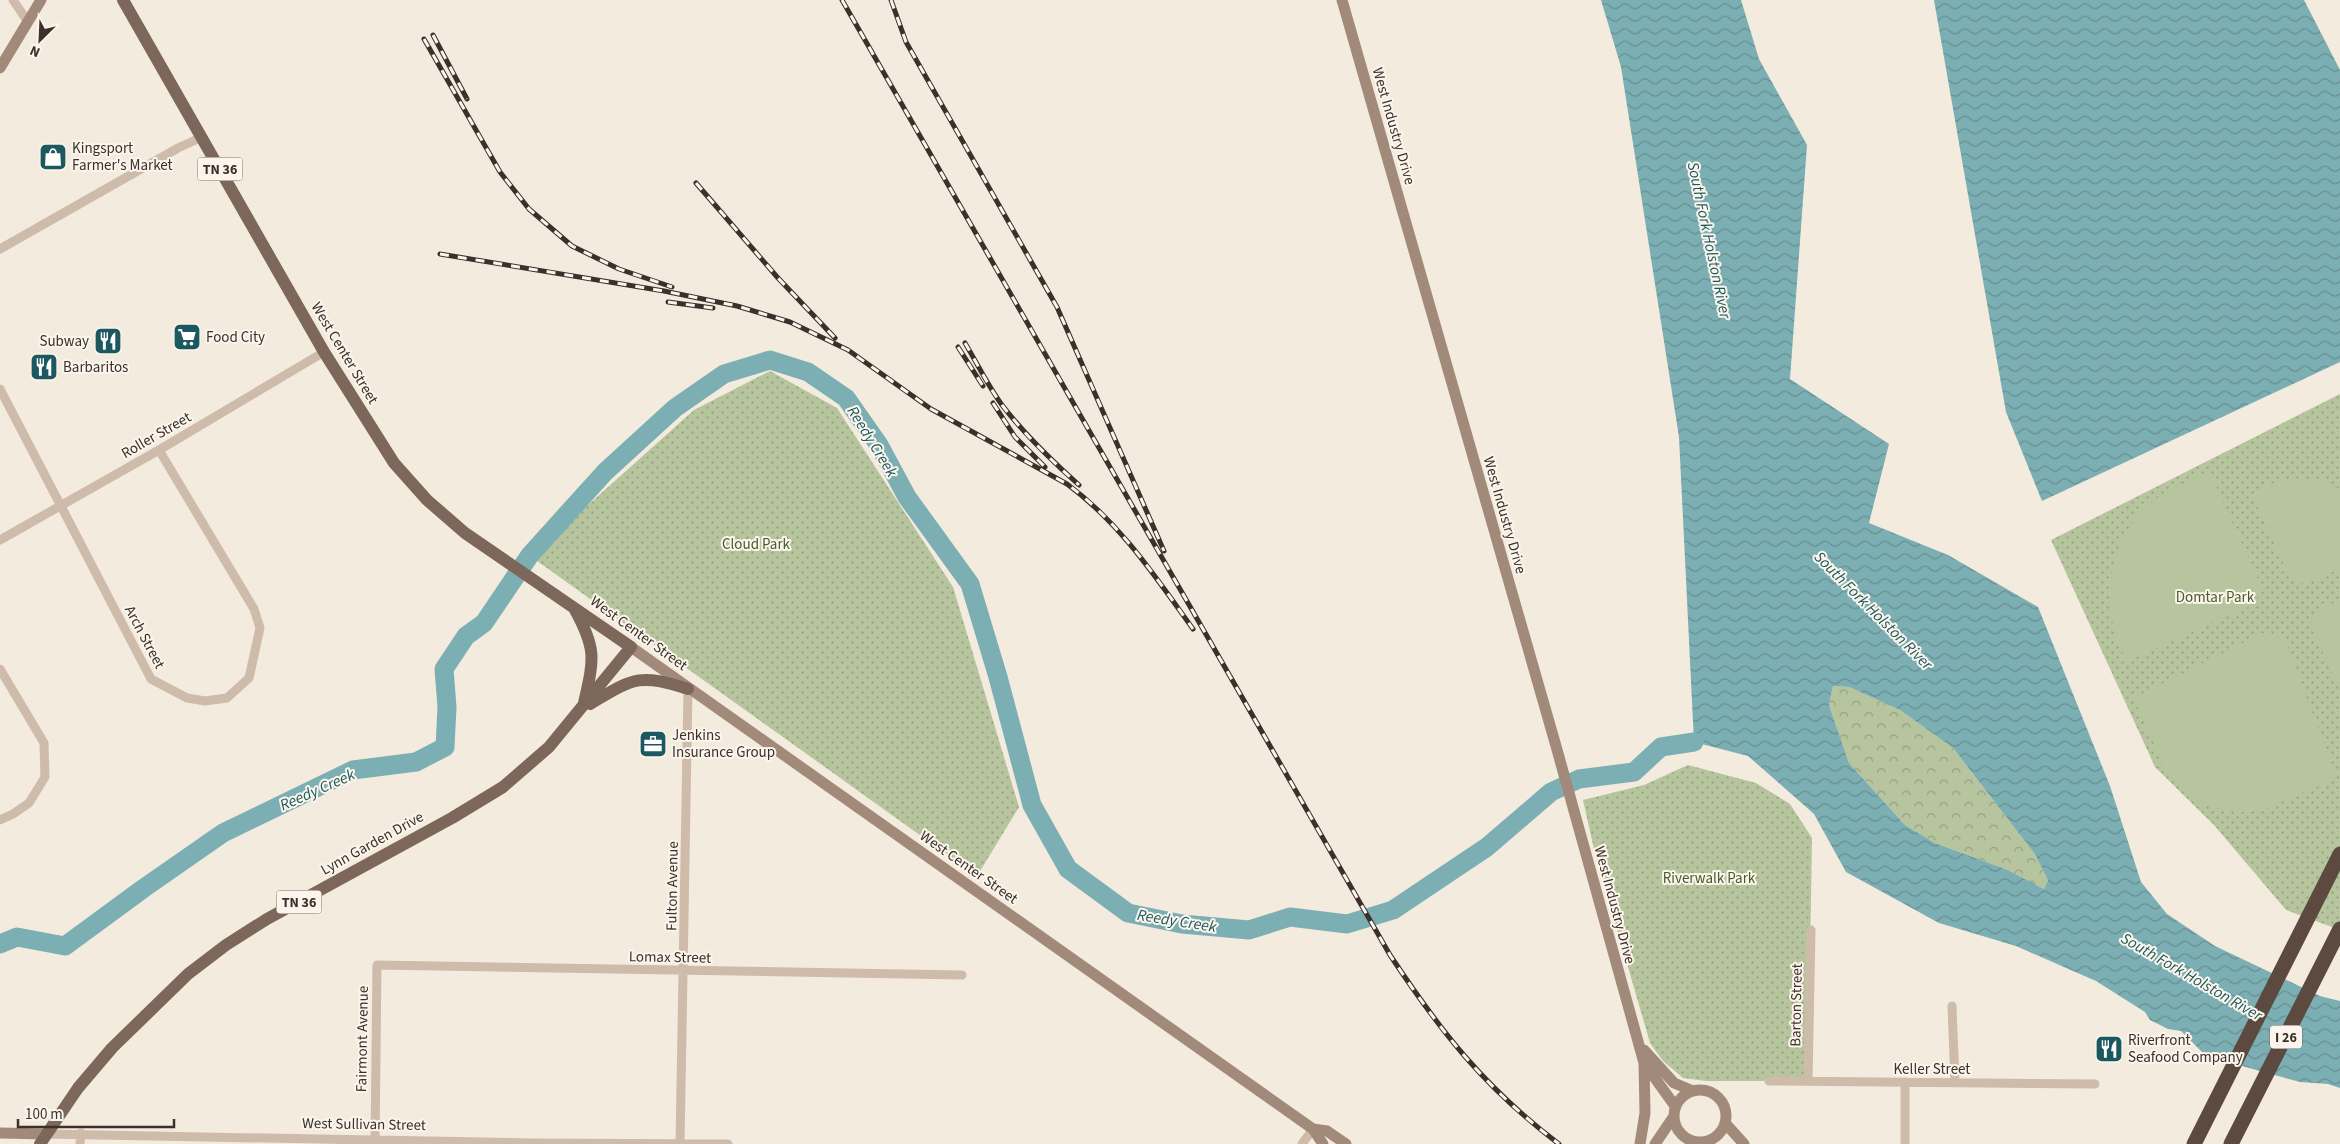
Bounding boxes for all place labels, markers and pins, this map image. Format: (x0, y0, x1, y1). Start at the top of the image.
place label: Kingsport Farmer's Market (72, 138, 173, 176)
shop icon: Kingsport Farmer's Market (38, 142, 68, 172)
supermarket icon: Food City (172, 322, 202, 352)
restaurant icon: Subway (93, 326, 123, 356)
place label: Food City (206, 327, 265, 348)
place label: Subway (39, 331, 89, 352)
restaurant icon: Barbaritos (29, 352, 59, 382)
place label: Barbaritos (63, 357, 128, 378)
place label: Jenkins Insurance Group (672, 725, 775, 763)
office icon: Jenkins Insurance Group (638, 729, 668, 759)
place label: Riverfront Seafood Company (2128, 1030, 2243, 1068)
restaurant icon: Riverfront Seafood Company (2094, 1034, 2124, 1064)

